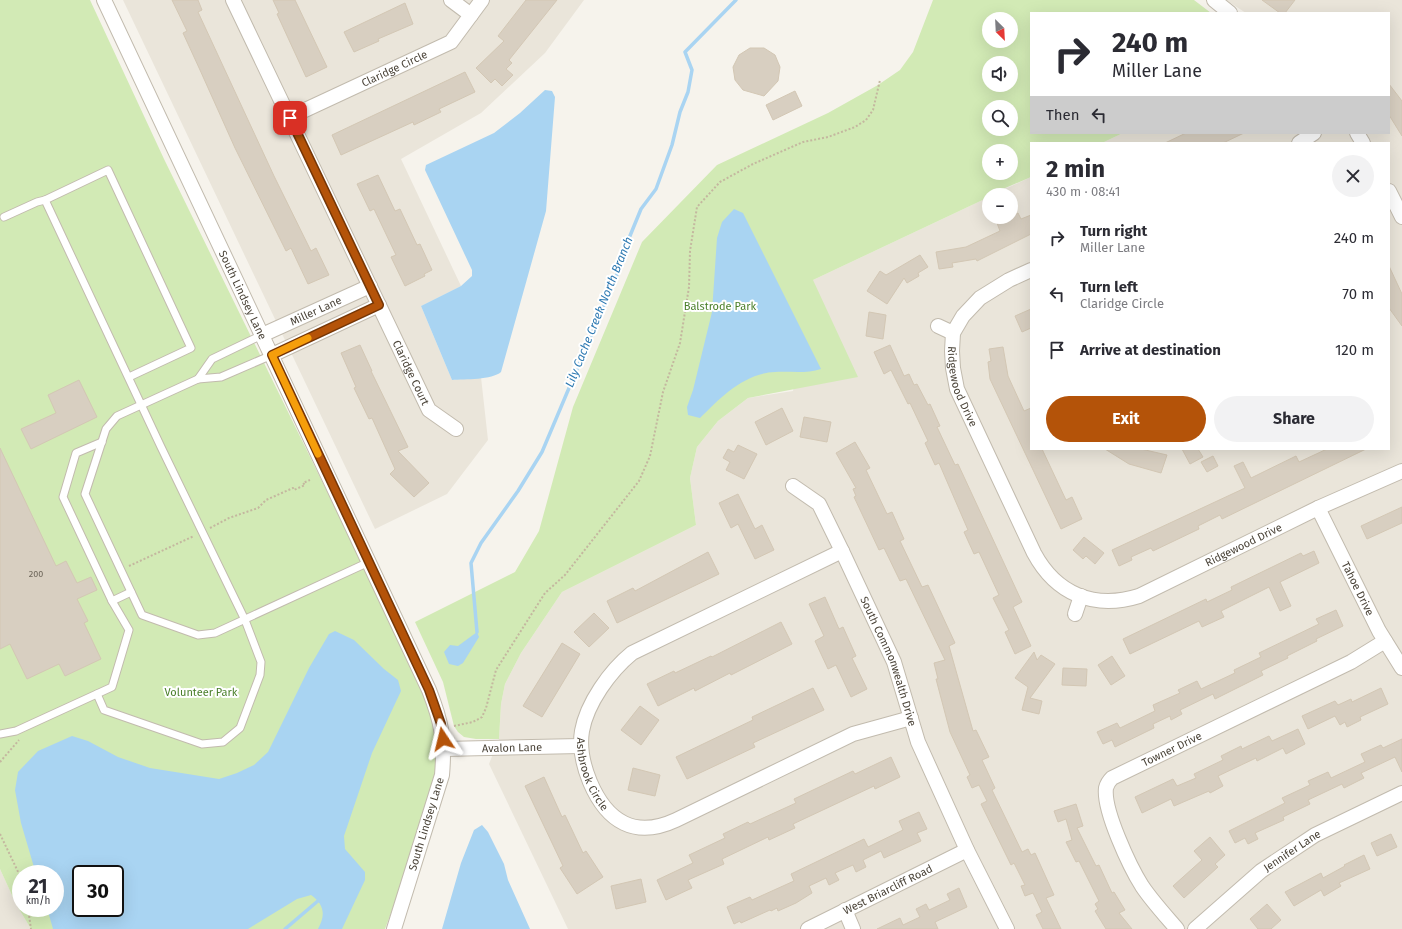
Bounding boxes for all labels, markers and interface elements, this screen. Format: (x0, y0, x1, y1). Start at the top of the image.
north arrow (982, 12, 1018, 48)
map controls (982, 12, 1018, 224)
text: 240 m (1112, 26, 1188, 59)
icon: right (1046, 28, 1098, 80)
street label: Claridge Circle (359, 48, 430, 90)
button: sound (982, 56, 1018, 92)
text: Miller Lane (1112, 60, 1202, 82)
button: search (982, 100, 1018, 136)
pin (273, 101, 307, 135)
icon: left (1088, 104, 1110, 126)
text: Then (1046, 106, 1080, 124)
icon: arrive (279, 107, 301, 129)
button: + (982, 144, 1018, 180)
text: 2 min (1046, 155, 1105, 183)
button: close (1332, 155, 1374, 197)
text: 430 m · 08:41 (1046, 184, 1120, 199)
button: − (982, 188, 1018, 224)
text: Turn right (1080, 222, 1147, 240)
icon: right (1046, 227, 1068, 249)
text: 240 m (1334, 229, 1374, 247)
water label: Lily Cache Creek North Branch (562, 235, 636, 389)
text: Miller Lane (1080, 240, 1145, 255)
street label: South Lindsey Lane (216, 248, 269, 342)
text: Turn left (1080, 278, 1138, 296)
icon: left (1046, 283, 1068, 305)
text: 70 m (1342, 285, 1374, 303)
street label: Miller Lane (288, 294, 344, 328)
text: Claridge Circle (1080, 296, 1164, 311)
park label: Balstrode Park (684, 300, 757, 313)
street label: Claridge Court (390, 338, 432, 408)
icon: arrive (1046, 339, 1068, 361)
text: Arrive at destination (1080, 341, 1221, 359)
text: 120 m (1335, 341, 1374, 359)
street label: Ridgewood Drive (945, 346, 980, 429)
button: Exit (1046, 396, 1206, 442)
button: Share (1214, 396, 1374, 442)
street label: Ridgewood Drive (1203, 521, 1284, 569)
street label: Tahoe Drive (1339, 560, 1376, 618)
house number: 200 (29, 569, 43, 579)
street label: South Commonwealth Drive (857, 594, 919, 728)
park label: Volunteer Park (165, 686, 238, 699)
position arrow (422, 718, 464, 760)
street label: Towner Drive (1140, 729, 1204, 770)
street label: Ashbrook Circle (574, 737, 611, 814)
street label: Avalon Lane (482, 741, 542, 755)
street label: South Lindsey Lane (406, 776, 447, 872)
street label: Jennifer Lane (1261, 827, 1323, 875)
street label: West Briarcliff Road (841, 862, 935, 918)
speed limit sign: 30 (72, 865, 124, 917)
text: 21 (28, 874, 48, 898)
text: km/h (26, 895, 50, 907)

